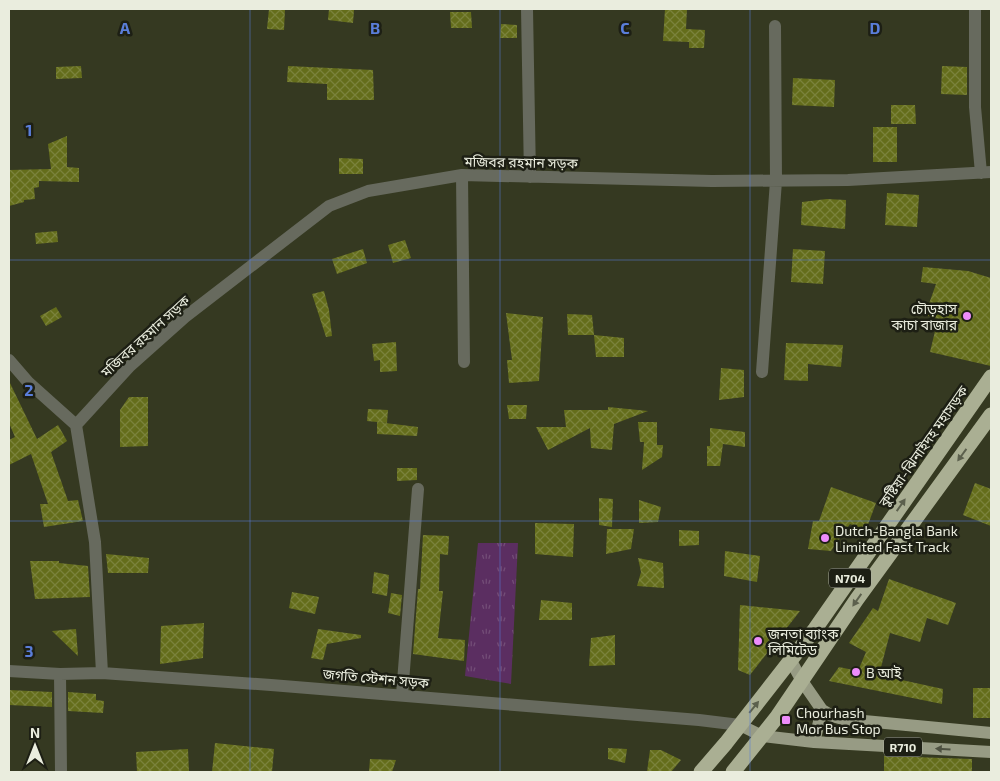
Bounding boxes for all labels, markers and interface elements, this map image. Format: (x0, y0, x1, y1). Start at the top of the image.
text: A (120, 18, 131, 37)
text: B (370, 18, 380, 37)
text: C (620, 18, 630, 37)
text: D (870, 18, 881, 37)
text: 1 (26, 120, 32, 139)
street label: মজিবর রহমান সড়ক (463, 152, 579, 172)
street label: মজিবর রহমান সড়ক (96, 291, 193, 381)
place label: চৌড়হাস কাচা বাজার (890, 300, 958, 333)
marker: চৌড়হাস কাচা বাজার (961, 310, 973, 322)
text: 2 (24, 380, 34, 399)
street label: কুষ্টিয়া-ঝিনাইদহ মহাসড়ক (874, 382, 972, 511)
one-way arrow (957, 448, 968, 461)
one-way arrow (896, 499, 906, 512)
place label: Dutch-Bangla Bank Limited Fast Track (835, 522, 958, 555)
marker: Dutch-Bangla Bank Limited Fast Track (819, 532, 831, 544)
road number: N704 (829, 568, 871, 588)
one-way arrow (852, 593, 862, 607)
place label: জনতা ব্যাংক লিমিটেড (767, 625, 839, 658)
marker: জনতা ব্যাংক লিমিটেড (752, 635, 764, 647)
text: 3 (24, 641, 34, 660)
place label: B আই (866, 664, 902, 681)
street label: জগতি স্টেশন সড়ক (321, 665, 431, 691)
marker: B আই (850, 666, 862, 678)
one-way arrow (748, 701, 759, 714)
place label: Chourhash Mor Bus Stop (796, 704, 881, 737)
marker: Chourhash Mor Bus Stop (780, 714, 792, 726)
north arrow (10, 721, 60, 771)
text: N (30, 724, 40, 741)
road number: R710 (884, 738, 922, 756)
one-way arrow (934, 745, 950, 753)

